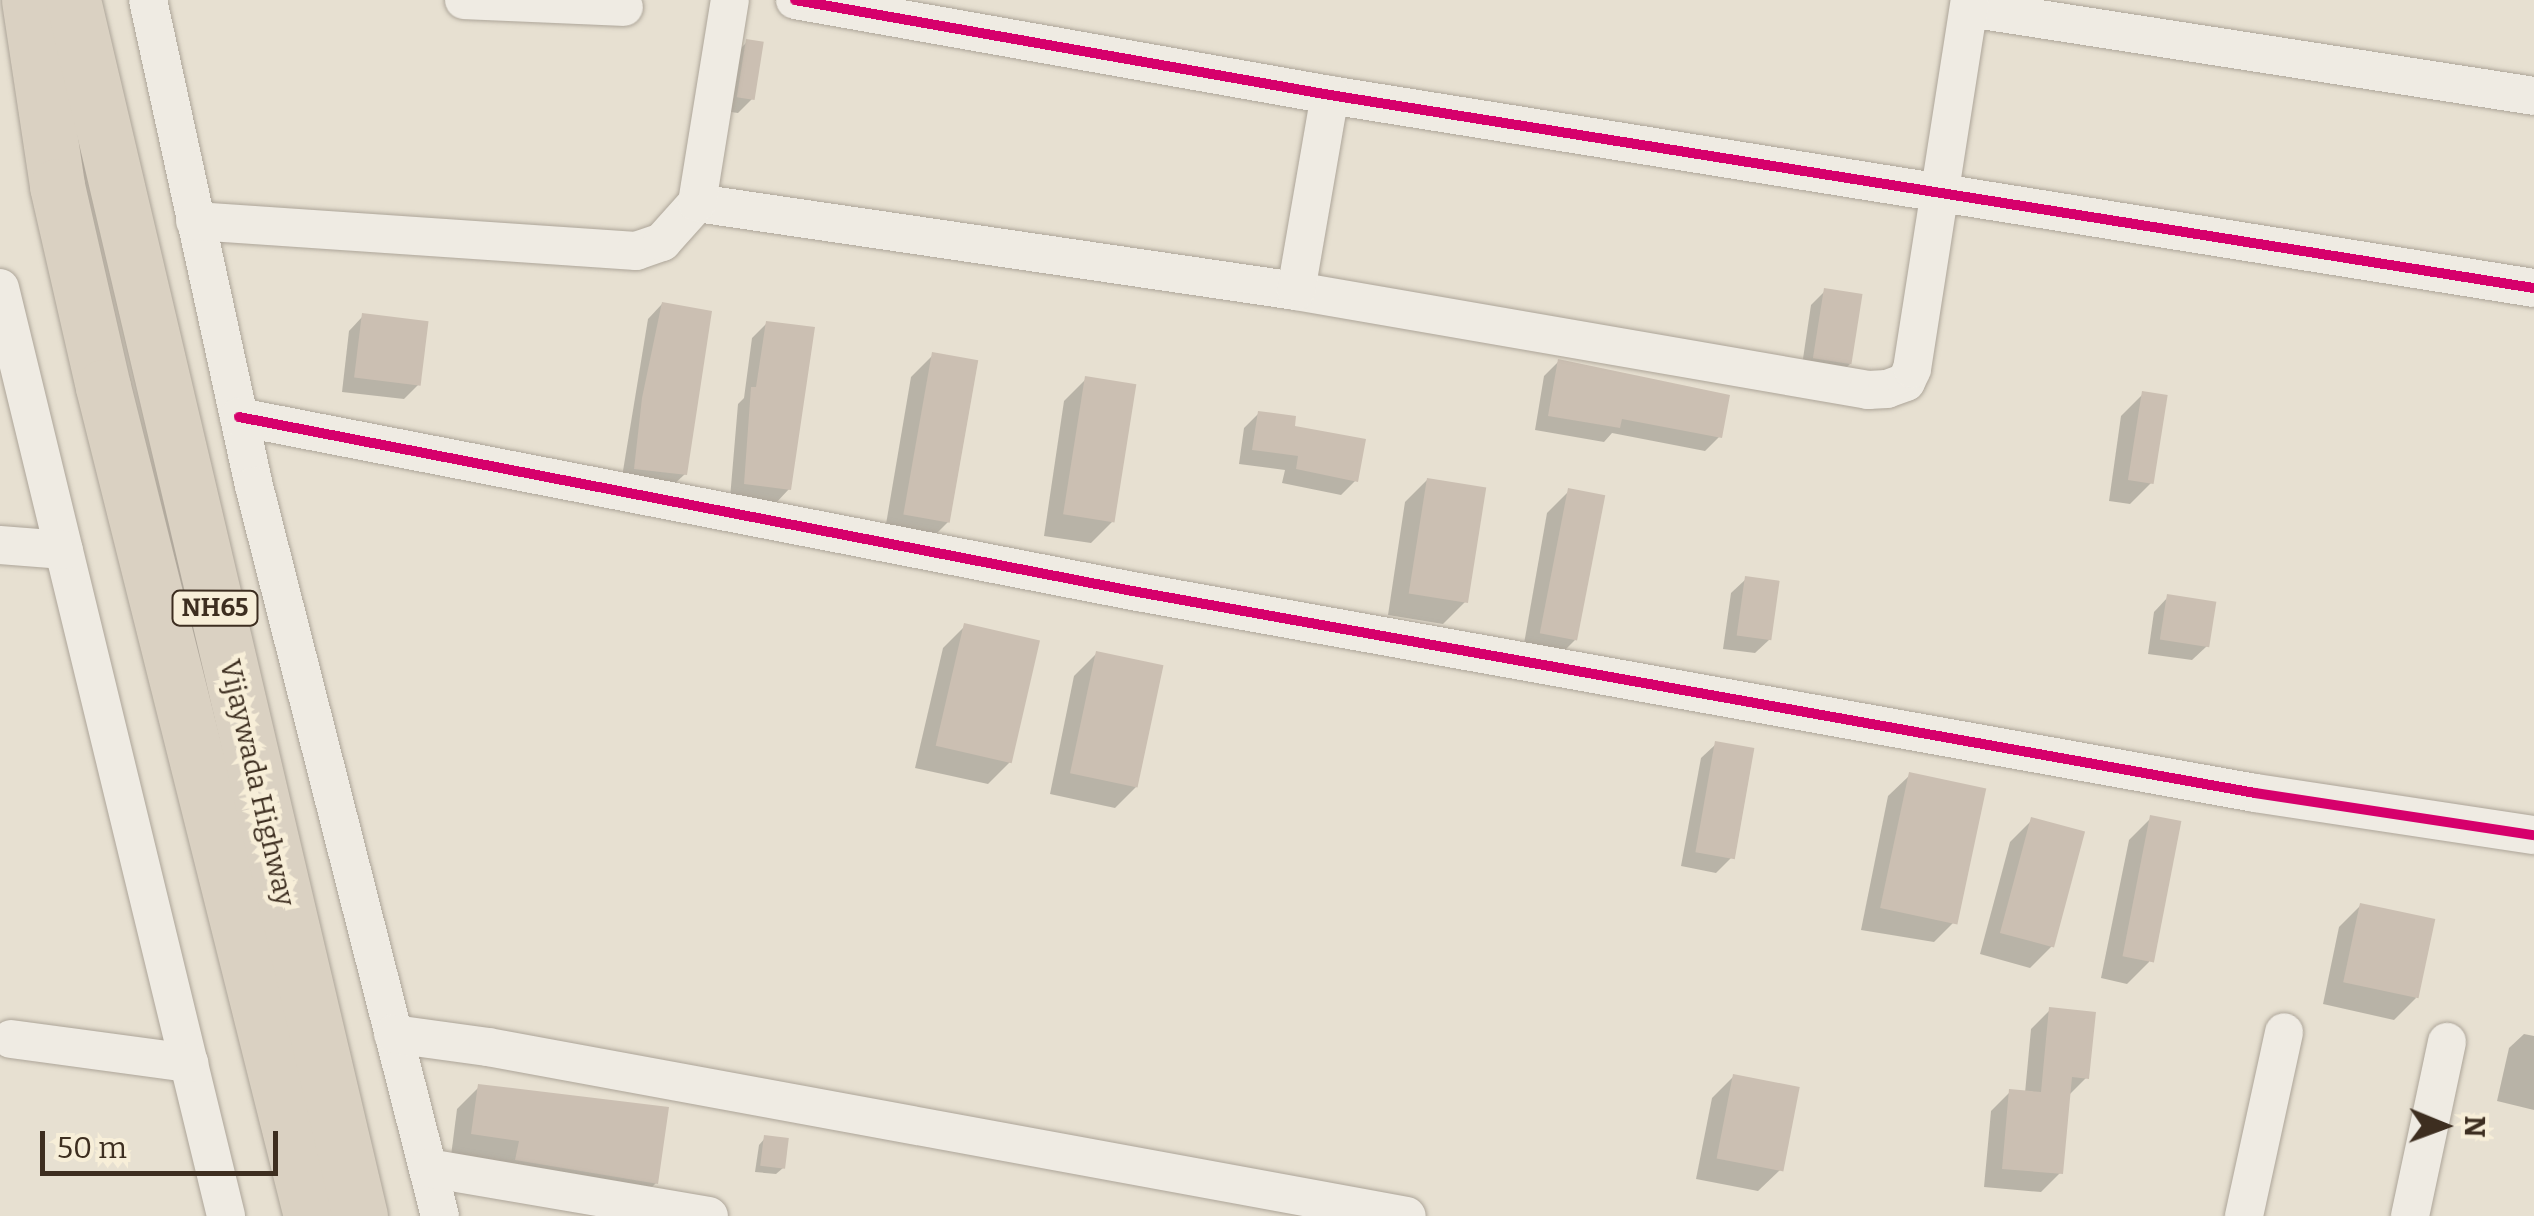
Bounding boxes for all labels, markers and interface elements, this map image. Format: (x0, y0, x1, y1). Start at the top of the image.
road number: NH65 (170, 588, 260, 628)
street label: Vijaywada Highway (212, 656, 302, 910)
north arrow (2394, 1076, 2494, 1176)
scale bar (45, 1111, 282, 1173)
text: N (2458, 1115, 2491, 1138)
text: 50 m (57, 1130, 127, 1166)

